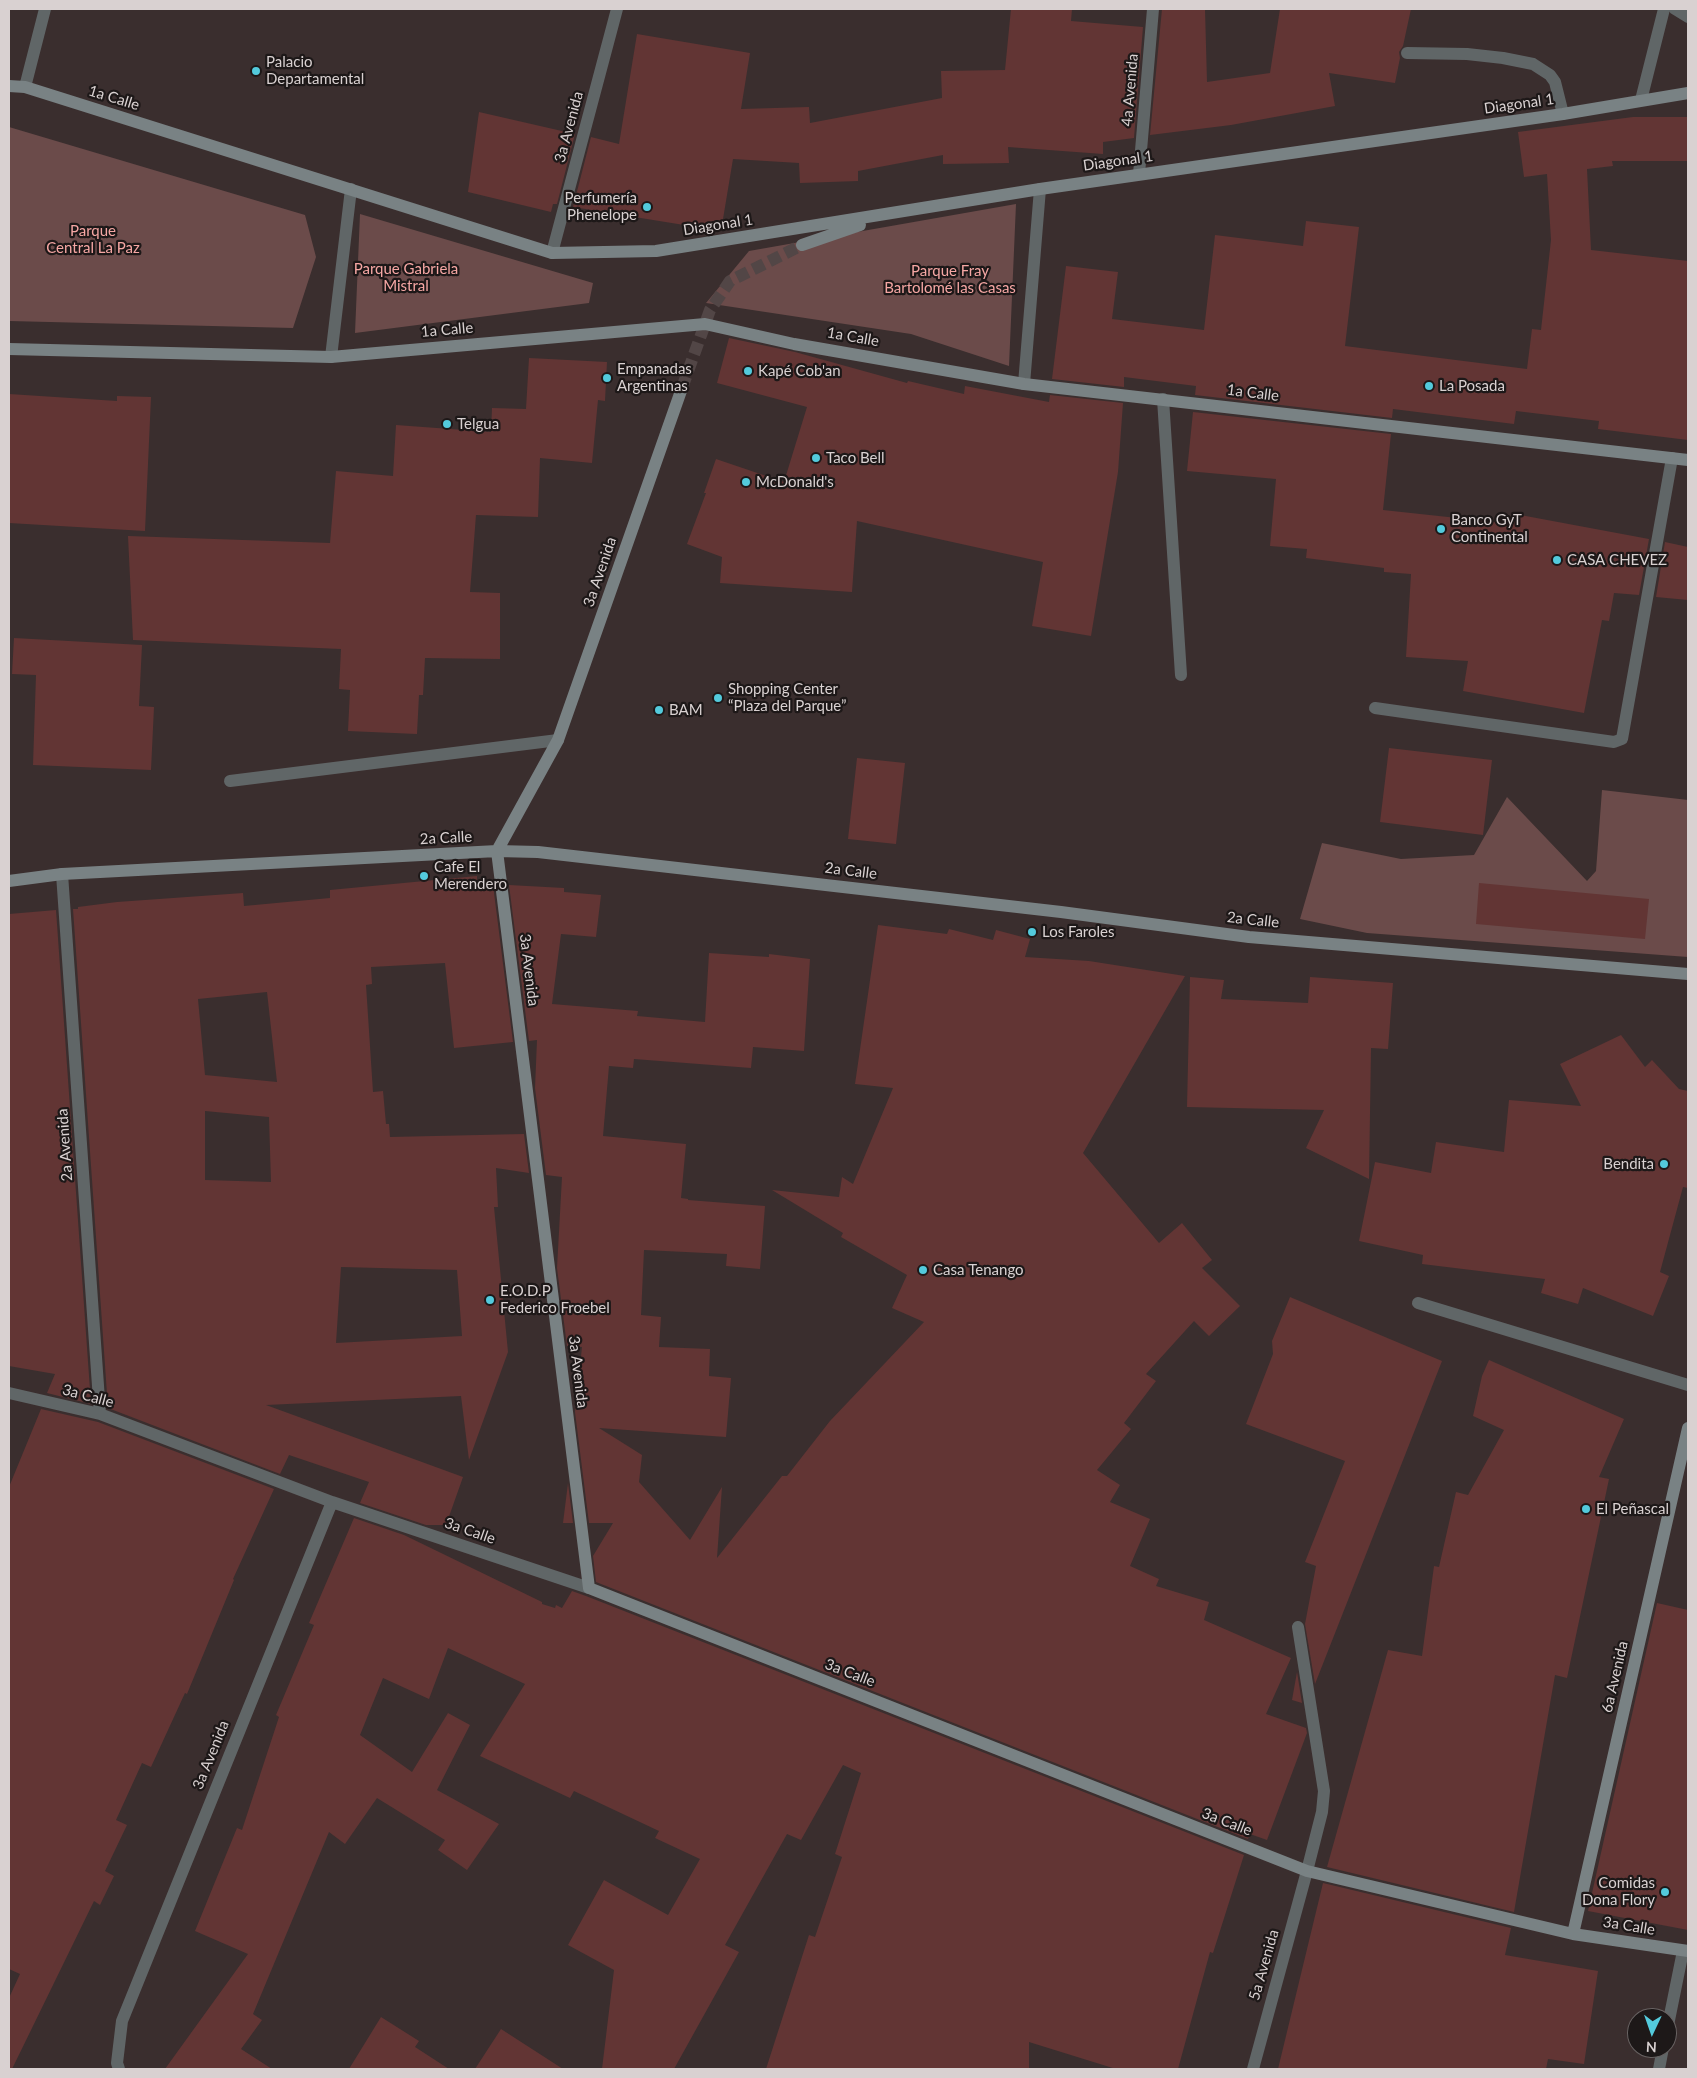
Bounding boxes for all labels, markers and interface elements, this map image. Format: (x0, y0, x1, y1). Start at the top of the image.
place label: Palacio Departamental (266, 53, 364, 88)
street label: 4a Avenida (1118, 53, 1142, 127)
marker: Palacio Departamental (250, 65, 262, 77)
street label: 1a Calle (86, 82, 142, 114)
street label: 3a Avenida (551, 89, 587, 165)
street label: Diagonal 1 (1483, 90, 1555, 118)
street label: Diagonal 1 (1082, 147, 1154, 175)
place label: Perfumería Phenelope (565, 189, 637, 224)
marker: Perfumería Phenelope (641, 201, 653, 213)
street label: Diagonal 1 (682, 211, 754, 239)
park label: Parque Central La Paz (46, 222, 140, 257)
park label: Parque Gabriela Mistral (354, 260, 458, 295)
park label: Parque Fray Bartolomé las Casas (884, 262, 1016, 297)
street label: 1a Calle (420, 319, 474, 341)
street label: 1a Calle (826, 324, 880, 350)
place label: Empanadas Argentinas (617, 360, 692, 395)
place label: Kapé Cob'an (758, 362, 841, 380)
marker: Kapé Cob'an (742, 365, 754, 377)
marker: Empanadas Argentinas (601, 372, 613, 384)
place label: La Posada (1439, 377, 1505, 395)
marker: La Posada (1423, 380, 1435, 392)
street label: 1a Calle (1226, 381, 1280, 405)
place label: Telgua (457, 415, 499, 433)
marker: Telgua (441, 418, 453, 430)
place label: Taco Bell (826, 449, 885, 467)
marker: Taco Bell (810, 452, 822, 464)
place label: McDonald's (756, 473, 834, 491)
marker: McDonald's (740, 476, 752, 488)
place label: Banco GyT Continental (1451, 511, 1528, 546)
marker: Banco GyT Continental (1435, 523, 1447, 535)
street label: 3a Avenida (580, 535, 620, 609)
place label: CASA CHEVEZ (1567, 551, 1667, 569)
marker: CASA CHEVEZ (1551, 554, 1563, 566)
place label: Shopping Center “Plaza del Parque” (728, 680, 847, 715)
marker: Shopping Center “Plaza del Parque” (712, 692, 724, 704)
place label: BAM (669, 701, 703, 719)
marker: BAM (653, 704, 665, 716)
street label: 2a Calle (419, 828, 473, 848)
place label: Cafe El Merendero (434, 858, 507, 893)
street label: 2a Calle (824, 859, 878, 883)
marker: Cafe El Merendero (418, 870, 430, 882)
street label: 2a Calle (1226, 908, 1280, 932)
place label: Los Faroles (1042, 923, 1114, 941)
marker: Los Faroles (1026, 926, 1038, 938)
street label: 3a Avenida (516, 933, 542, 1007)
street label: 2a Avenida (53, 1108, 77, 1182)
place label: Bendita (1603, 1155, 1654, 1173)
marker: Bendita (1658, 1158, 1670, 1170)
place label: Casa Tenango (933, 1261, 1024, 1279)
marker: Casa Tenango (917, 1264, 929, 1276)
place label: E.O.D.P Federico Froebel (500, 1282, 610, 1317)
marker: E.O.D.P Federico Froebel (484, 1294, 496, 1306)
street label: 3a Avenida (565, 1335, 591, 1409)
street label: 3a Calle (60, 1381, 116, 1411)
place label: El Peñascal (1596, 1500, 1669, 1518)
marker: El Peñascal (1580, 1503, 1592, 1515)
street label: 3a Calle (442, 1514, 498, 1548)
street label: 6a Avenida (1598, 1639, 1632, 1715)
street label: 3a Calle (822, 1655, 878, 1691)
street label: 3a Avenida (189, 1718, 233, 1792)
street label: 3a Calle (1199, 1804, 1255, 1840)
place label: Comidas Dona Flory (1582, 1874, 1655, 1909)
marker: Comidas Dona Flory (1659, 1886, 1671, 1898)
street label: 3a Calle (1602, 1913, 1656, 1939)
street label: 5a Avenida (1245, 1928, 1283, 2002)
north arrow (1627, 2008, 1677, 2058)
text: N (1645, 2039, 1657, 2056)

